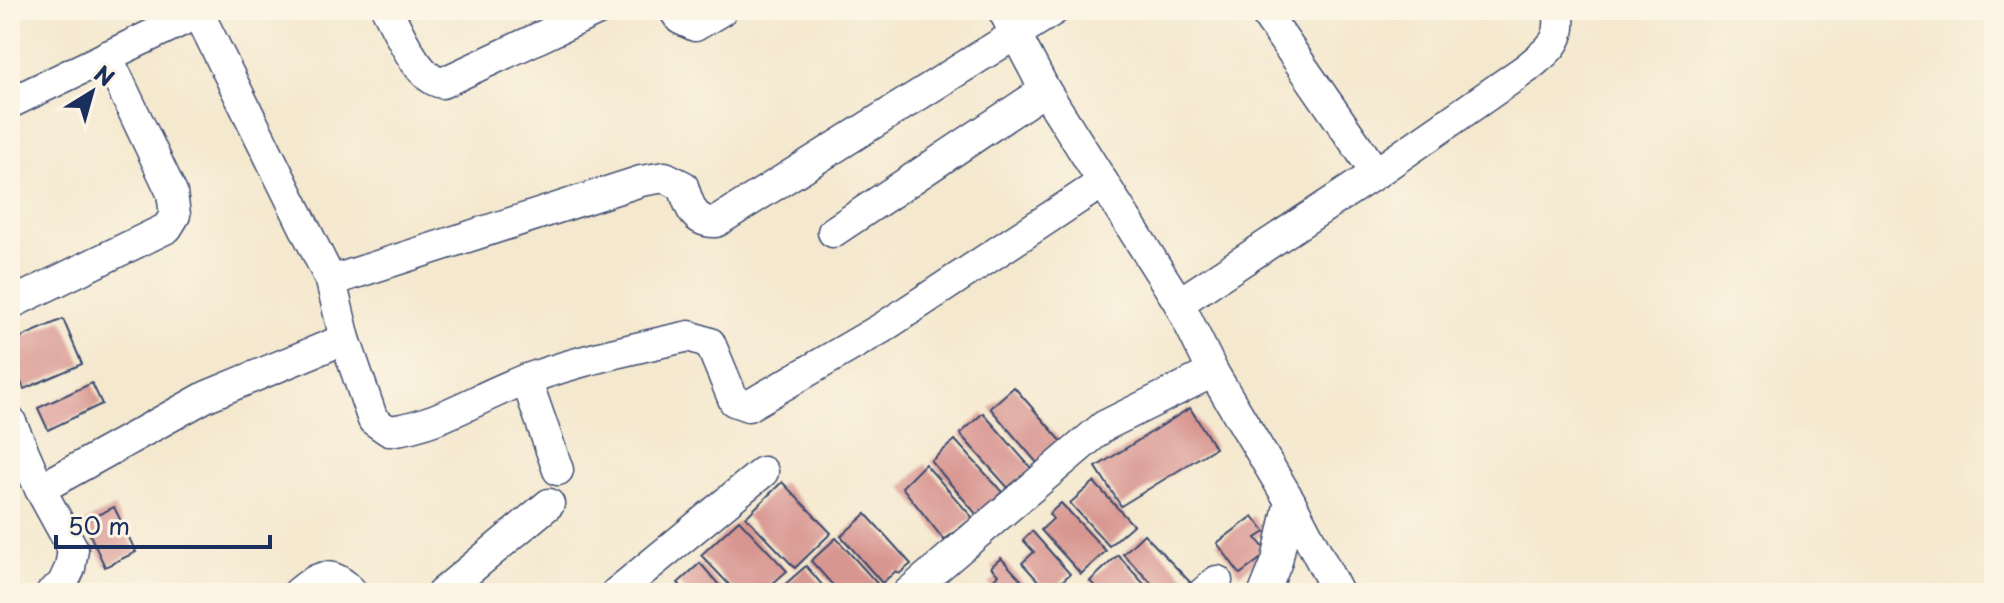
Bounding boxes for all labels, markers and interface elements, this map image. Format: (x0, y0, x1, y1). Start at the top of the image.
north arrow (52, 52, 132, 132)
text: N (88, 56, 122, 93)
scale bar (56, 499, 270, 549)
text: 50 m (68, 507, 130, 543)

